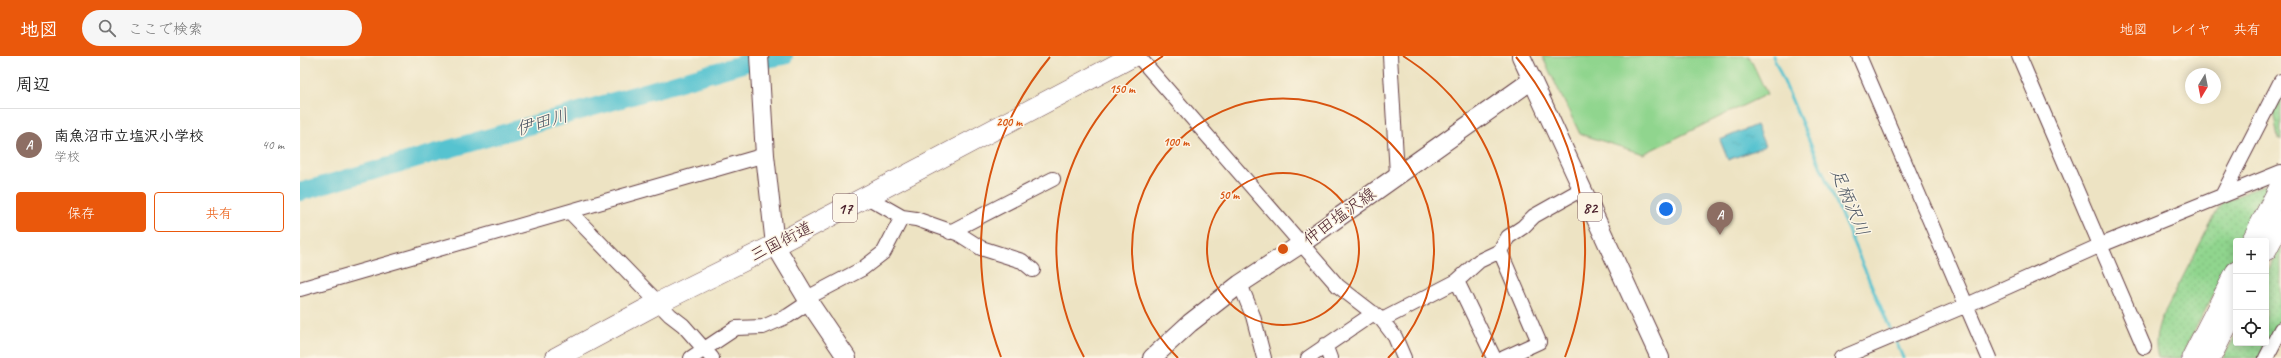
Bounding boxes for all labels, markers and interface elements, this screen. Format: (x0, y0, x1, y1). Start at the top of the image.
search box (82, 10, 362, 46)
icon: search (96, 17, 118, 39)
text: 地図 (20, 18, 58, 42)
text: ここで検索 (128, 20, 203, 39)
text: 地図 (2120, 21, 2148, 38)
text: レイヤ (2170, 21, 2211, 38)
text: 共有 (2233, 21, 2261, 38)
north arrow (2185, 68, 2221, 104)
text: 周辺 (16, 74, 50, 95)
text: 150 m (1109, 81, 1136, 97)
water label: 伊田川 (513, 104, 571, 140)
text: 200 m (996, 114, 1023, 130)
text: 南魚沼市立塩沢小学校 (54, 127, 204, 146)
text: 100 m (1163, 134, 1190, 150)
text: A (26, 137, 32, 153)
text: 40 m (262, 137, 284, 153)
text: 学校 (54, 149, 80, 165)
water label: 足柄沢川 (1826, 165, 1874, 239)
street label: 仲田塩沢線 (1299, 183, 1380, 250)
text: 50 m (1219, 187, 1240, 203)
button: 保存 (16, 192, 146, 232)
button: 共有 (154, 192, 284, 232)
road number: 82 (1578, 193, 1602, 221)
road number: 17 (833, 194, 857, 222)
your location (1656, 199, 1676, 219)
pin: A (1707, 202, 1733, 235)
street label: 三国街道 (746, 217, 816, 266)
map controls (2233, 238, 2269, 346)
button: + (2233, 238, 2269, 274)
centre of rings (1276, 242, 1290, 256)
button: − (2233, 274, 2269, 310)
button: locate (2233, 310, 2269, 346)

